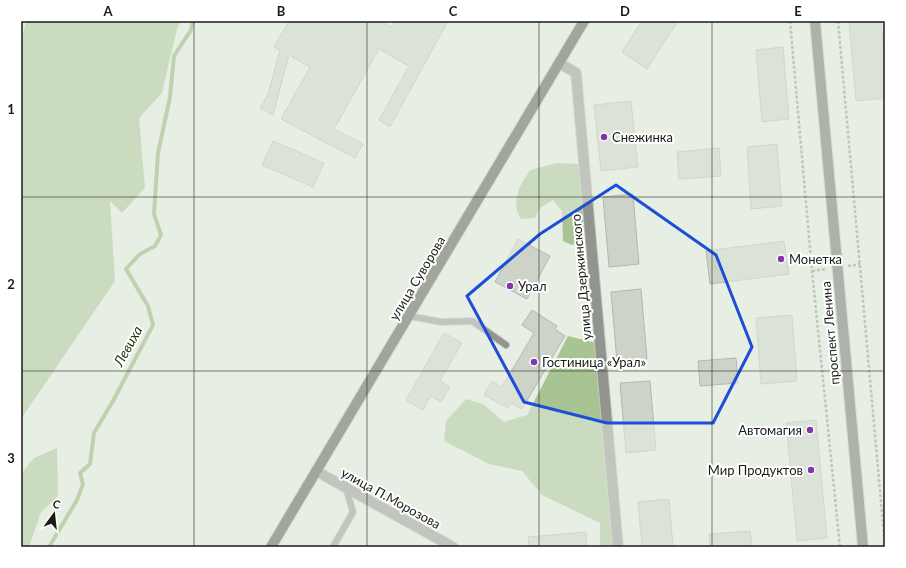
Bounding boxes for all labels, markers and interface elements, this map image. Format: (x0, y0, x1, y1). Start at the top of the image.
text: A (102, 3, 113, 19)
text: B (277, 3, 286, 19)
text: C (449, 3, 458, 19)
text: D (620, 3, 630, 19)
text: E (794, 3, 802, 19)
text: 1 (7, 101, 15, 117)
place label: Снежинка (612, 129, 673, 145)
marker: Снежинка (599, 132, 609, 142)
street label: улица Дзержинского (568, 213, 594, 341)
street label: улица Суворова (386, 233, 448, 323)
place label: Монетка (789, 251, 842, 267)
marker: Монетка (776, 254, 786, 264)
text: 2 (7, 276, 15, 292)
place label: Урал (518, 278, 547, 294)
marker: Урал (505, 281, 515, 291)
street label: проспект Ленина (818, 281, 842, 385)
water label: Левиха (109, 323, 146, 370)
place label: Гостиница «Урал» (542, 354, 646, 370)
marker: Гостиница «Урал» (529, 357, 539, 367)
place label: Автомагия (738, 422, 802, 438)
marker: Автомагия (805, 425, 815, 435)
text: 3 (7, 450, 15, 466)
place label: Мир Продуктов (708, 462, 803, 478)
street label: улица П.Морозова (338, 464, 444, 532)
marker: Мир Продуктов (806, 465, 816, 475)
north arrow (34, 494, 74, 534)
text: С (52, 497, 63, 511)

